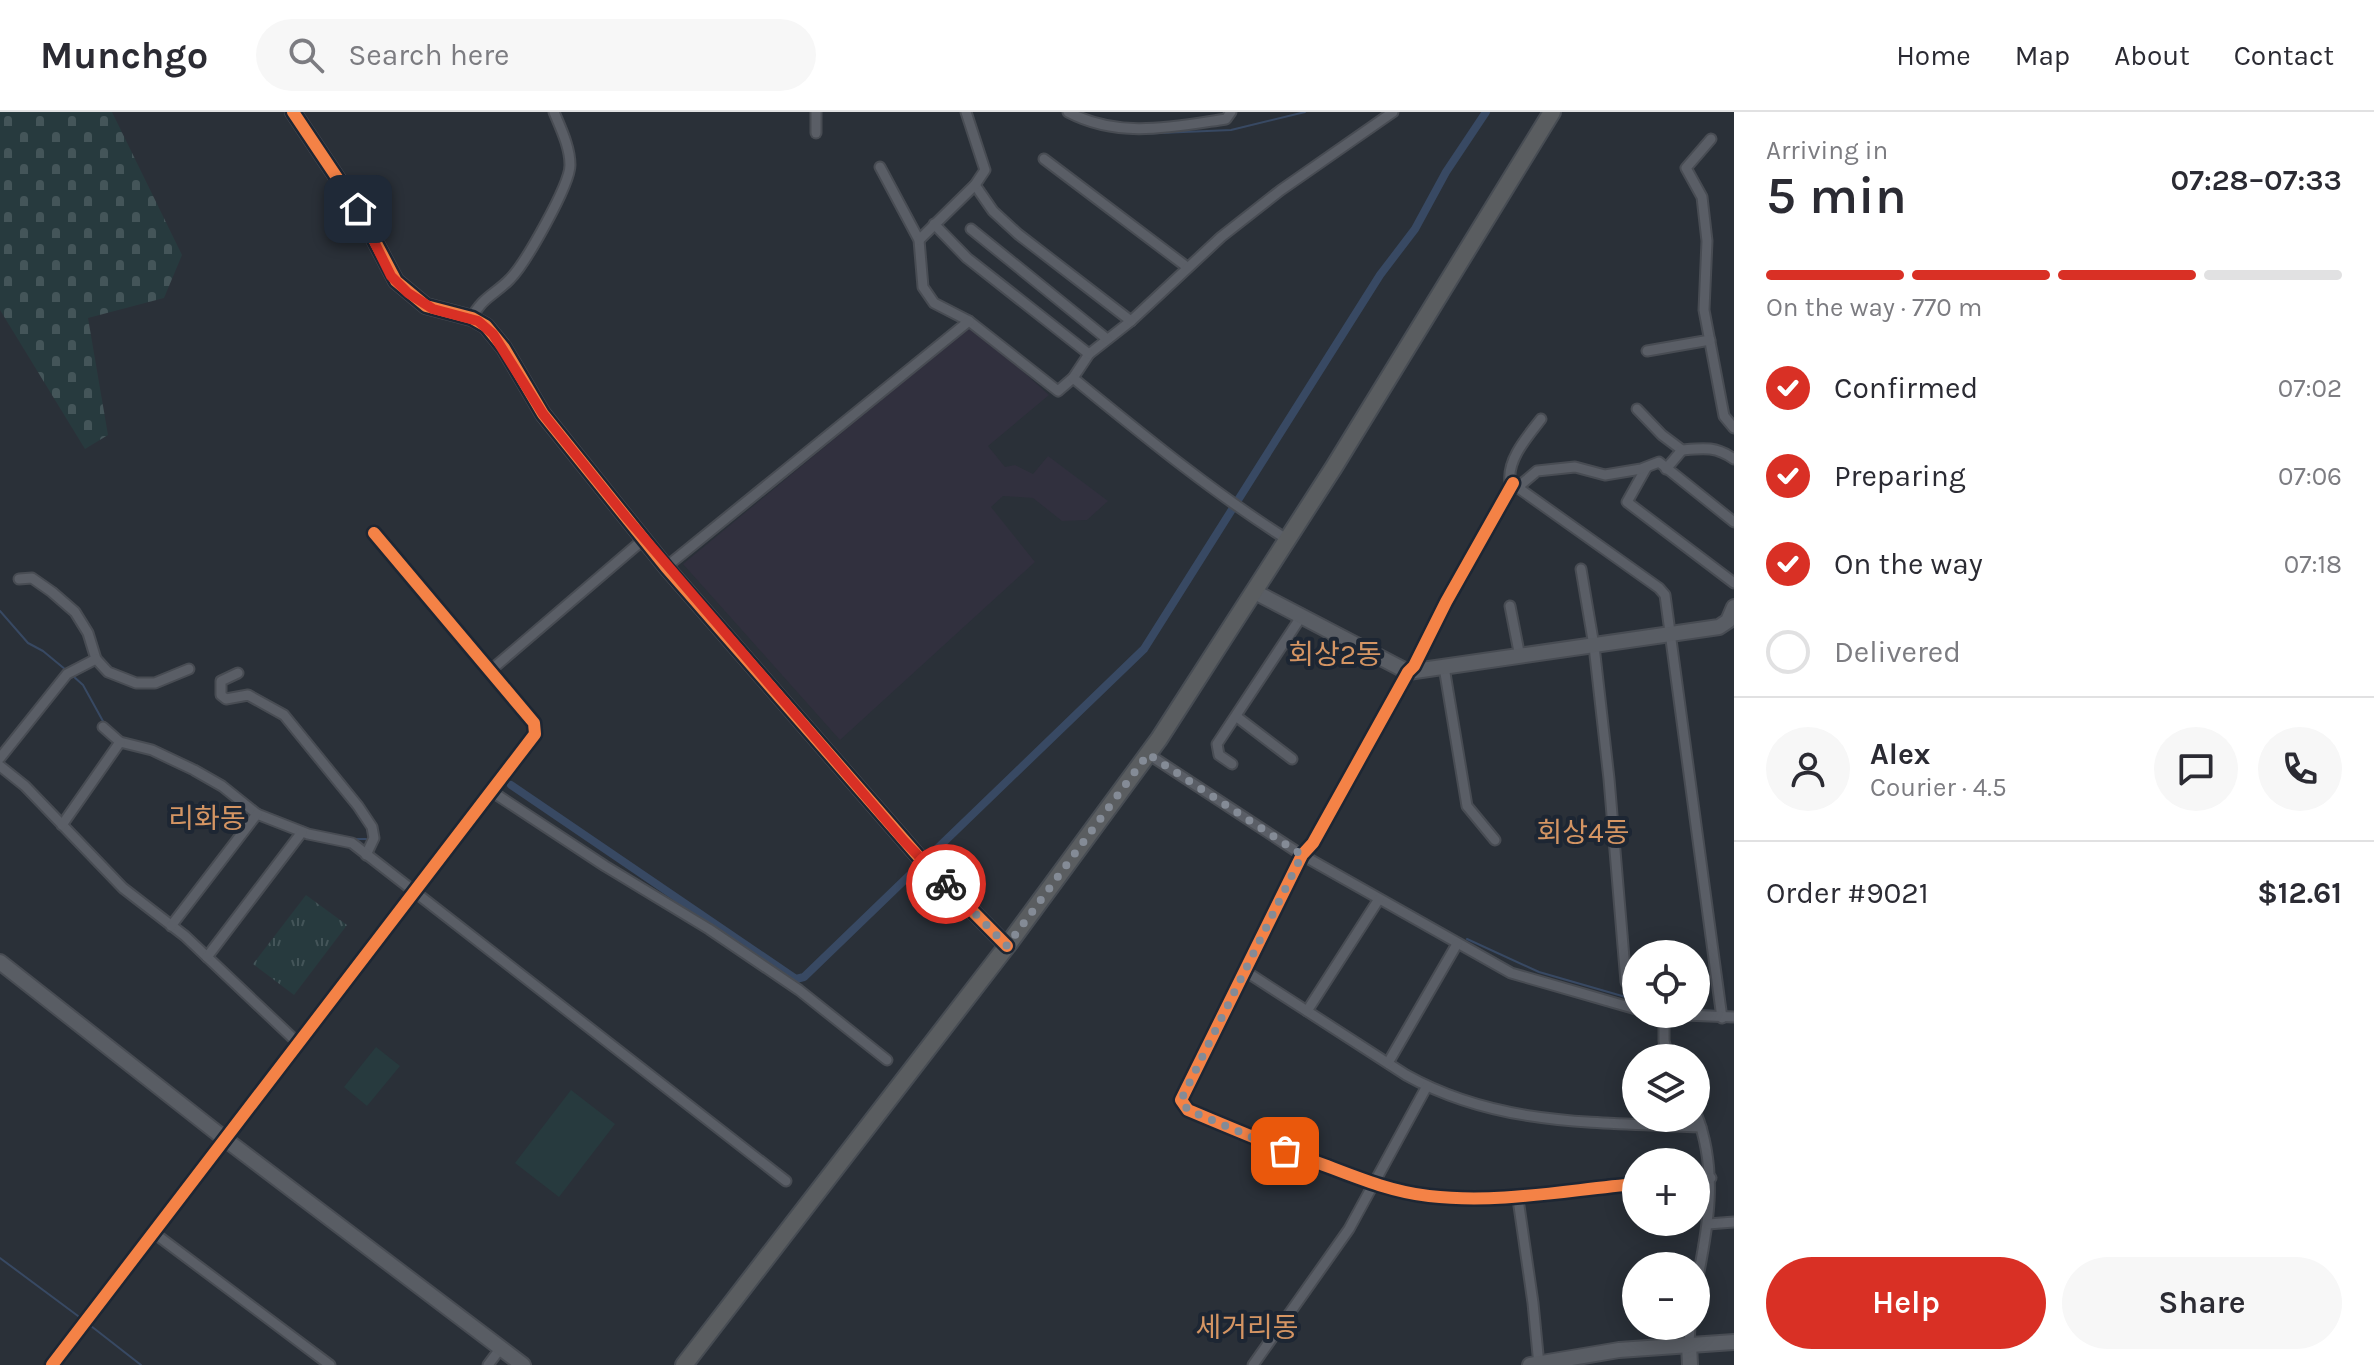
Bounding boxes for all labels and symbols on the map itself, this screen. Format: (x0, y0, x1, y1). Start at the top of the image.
pin (324, 175, 392, 243)
district label: 회상2동 (1288, 638, 1382, 671)
district label: 리화동 (168, 802, 246, 835)
district label: 회상4동 (1537, 816, 1629, 849)
courier (906, 844, 986, 924)
pin (1251, 1117, 1319, 1185)
district label: 세거리동 (1195, 1311, 1299, 1344)

